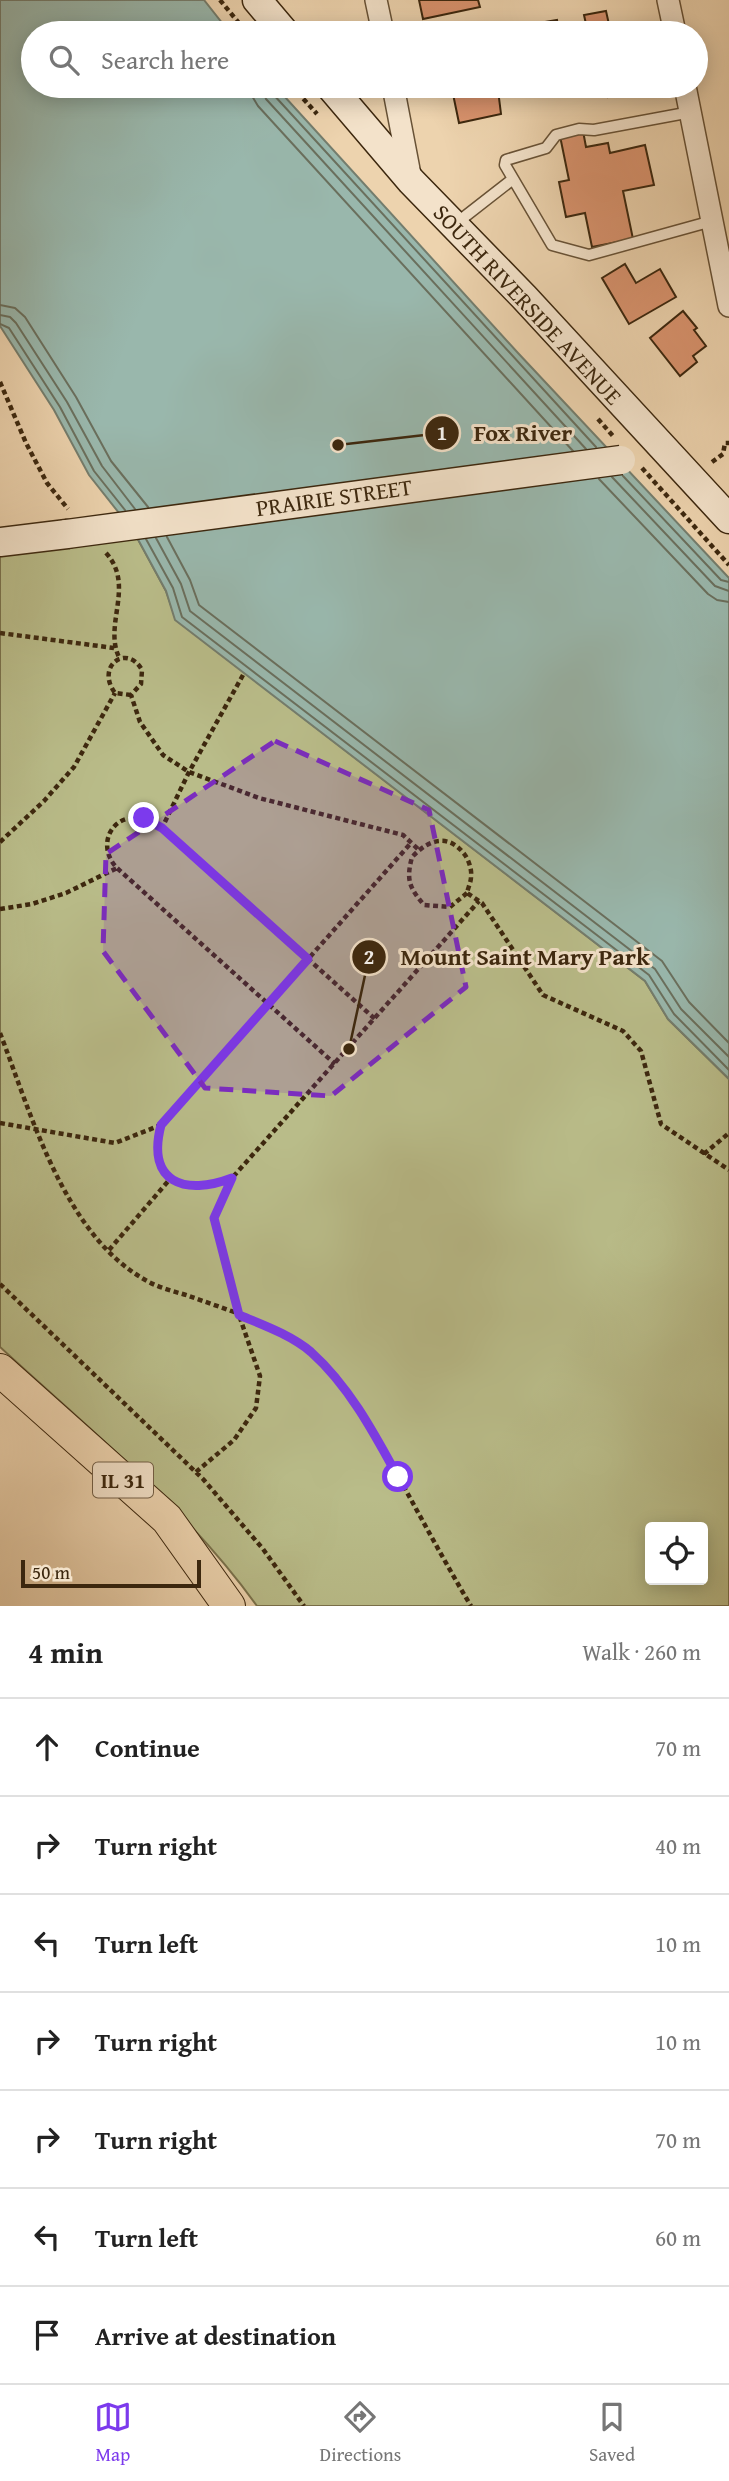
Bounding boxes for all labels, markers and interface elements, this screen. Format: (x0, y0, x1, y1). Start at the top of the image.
search box (21, 21, 708, 98)
text: Search here (101, 40, 229, 79)
icon: search (45, 41, 83, 79)
street label: SOUTH RIVERSIDE AVENUE (426, 196, 630, 412)
callout: Fox River (425, 410, 586, 455)
text: Fox River (474, 415, 572, 450)
text: 1 (437, 417, 447, 448)
street label: PRAIRIE STREET (254, 470, 414, 524)
route end (128, 802, 159, 833)
callout: Mount Saint Mary Park (351, 934, 663, 979)
text: Mount Saint Mary Park (400, 939, 650, 974)
text: 2 (364, 941, 374, 972)
route start (382, 1461, 413, 1492)
road number: IL 31 (93, 1462, 153, 1498)
map controls (645, 1522, 708, 1585)
button: locate (645, 1522, 708, 1585)
scale bar (21, 1557, 201, 1589)
text: 50 m (32, 1558, 70, 1586)
text: 4 min (28, 1630, 103, 1674)
text: Walk · 260 m (582, 1635, 701, 1668)
icon: ahead (28, 1728, 66, 1766)
text: Continue (95, 1728, 200, 1767)
text: 70 m (655, 1731, 701, 1764)
icon: right (28, 1826, 66, 1864)
text: Turn right (95, 1826, 217, 1865)
text: 40 m (655, 1829, 701, 1862)
icon: left (28, 1924, 66, 1962)
text: Turn left (95, 1924, 198, 1963)
text: 10 m (655, 1927, 701, 1960)
icon: right (28, 2022, 66, 2060)
text: Turn right (95, 2022, 217, 2061)
text: 10 m (655, 2025, 701, 2058)
icon: right (28, 2120, 66, 2158)
text: Turn right (95, 2120, 217, 2159)
text: 70 m (655, 2123, 701, 2156)
icon: left (28, 2218, 66, 2256)
text: Turn left (95, 2218, 198, 2257)
text: 60 m (655, 2221, 701, 2254)
icon: arrive (28, 2316, 66, 2354)
text: Arrive at destination (95, 2316, 336, 2355)
tab: Map (94, 2398, 132, 2468)
tab: Directions (320, 2398, 401, 2468)
tab: Saved (589, 2398, 635, 2468)

